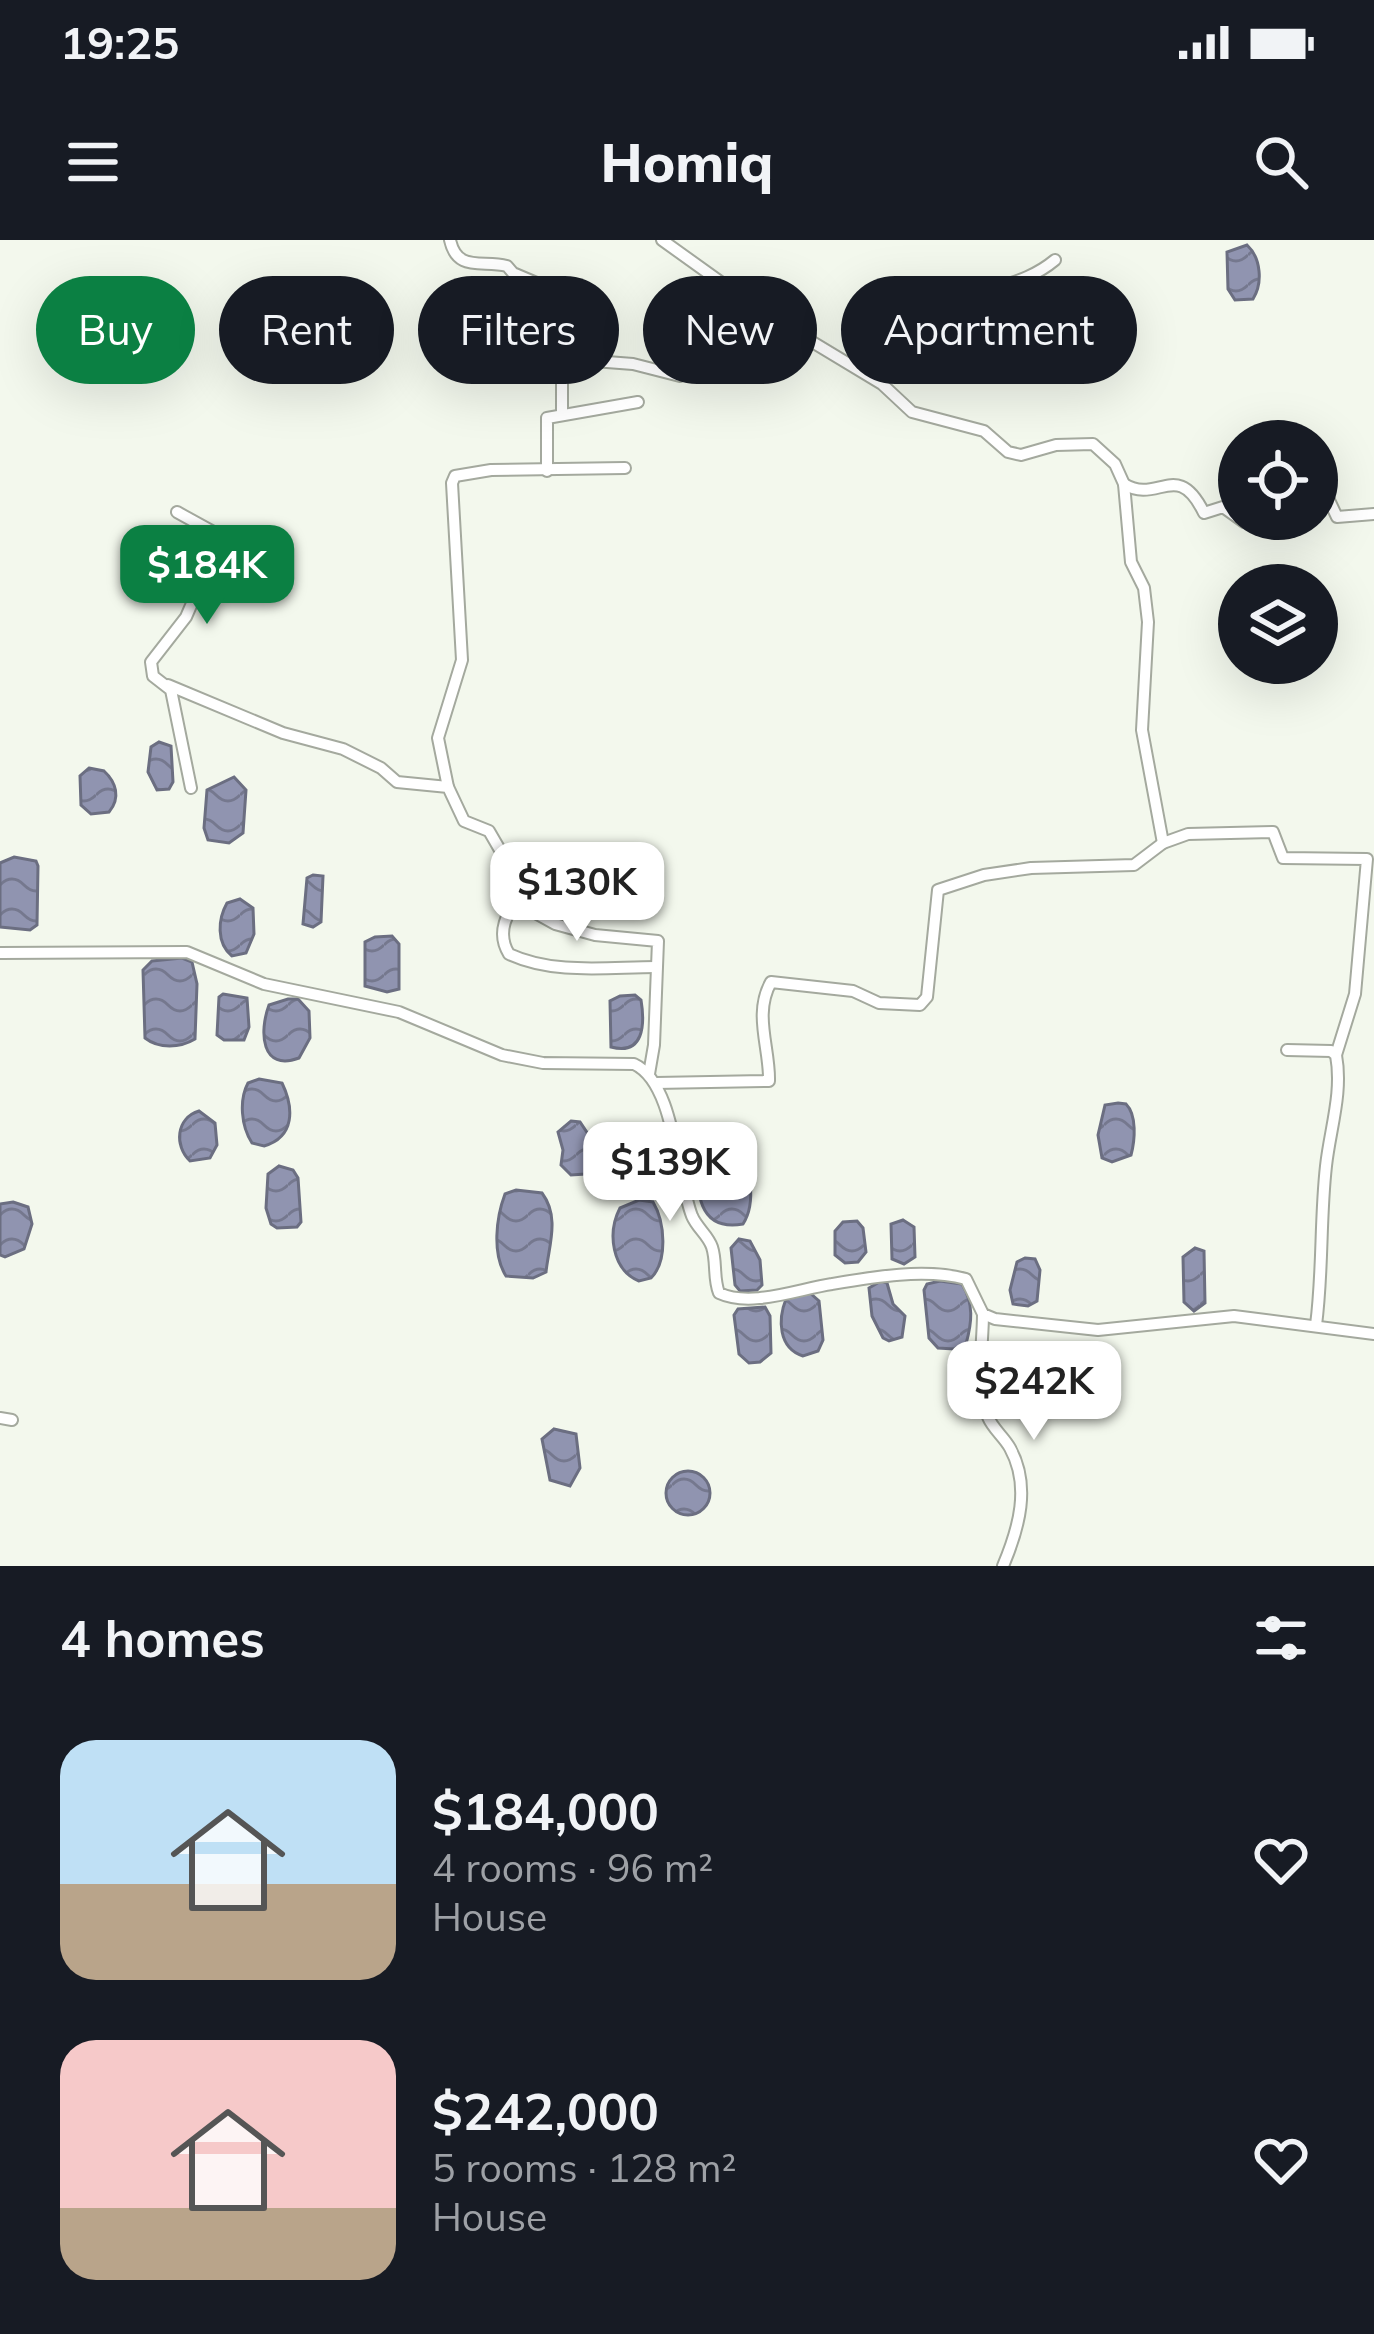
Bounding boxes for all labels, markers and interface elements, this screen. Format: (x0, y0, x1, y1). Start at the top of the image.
text: 19:25 (60, 14, 179, 70)
text: Homiq (601, 128, 773, 196)
icon: menu (60, 129, 126, 195)
icon: search (1248, 129, 1314, 195)
chip: Buy (36, 276, 195, 384)
chip: Rent (219, 276, 394, 384)
chip: Filters (418, 276, 619, 384)
chip: New (643, 276, 817, 384)
chip: Apartment (841, 276, 1137, 384)
map controls (1218, 420, 1338, 684)
button: locate (1218, 420, 1338, 540)
pin: $184K (123, 525, 291, 627)
text: $184K (147, 539, 267, 588)
button: layers (1218, 564, 1338, 684)
pin: $130K (493, 842, 661, 944)
text: $130K (517, 856, 637, 905)
pin: $139K (586, 1122, 754, 1224)
text: $139K (610, 1136, 730, 1185)
pin: $242K (950, 1341, 1118, 1443)
text: $242K (974, 1355, 1094, 1404)
icon: filters (1248, 1605, 1314, 1671)
text: 4 homes (60, 1606, 265, 1670)
text: $184,000 (432, 1779, 659, 1843)
icon: home (156, 1788, 300, 1932)
icon: heart (1248, 1827, 1314, 1893)
text: 4 rooms · 96 m² (432, 1843, 713, 1892)
text: House (432, 1892, 547, 1941)
text: $242,000 (432, 2079, 659, 2143)
icon: home (156, 2088, 300, 2232)
icon: heart (1248, 2127, 1314, 2193)
text: 5 rooms · 128 m² (432, 2143, 736, 2192)
text: House (432, 2192, 547, 2241)

